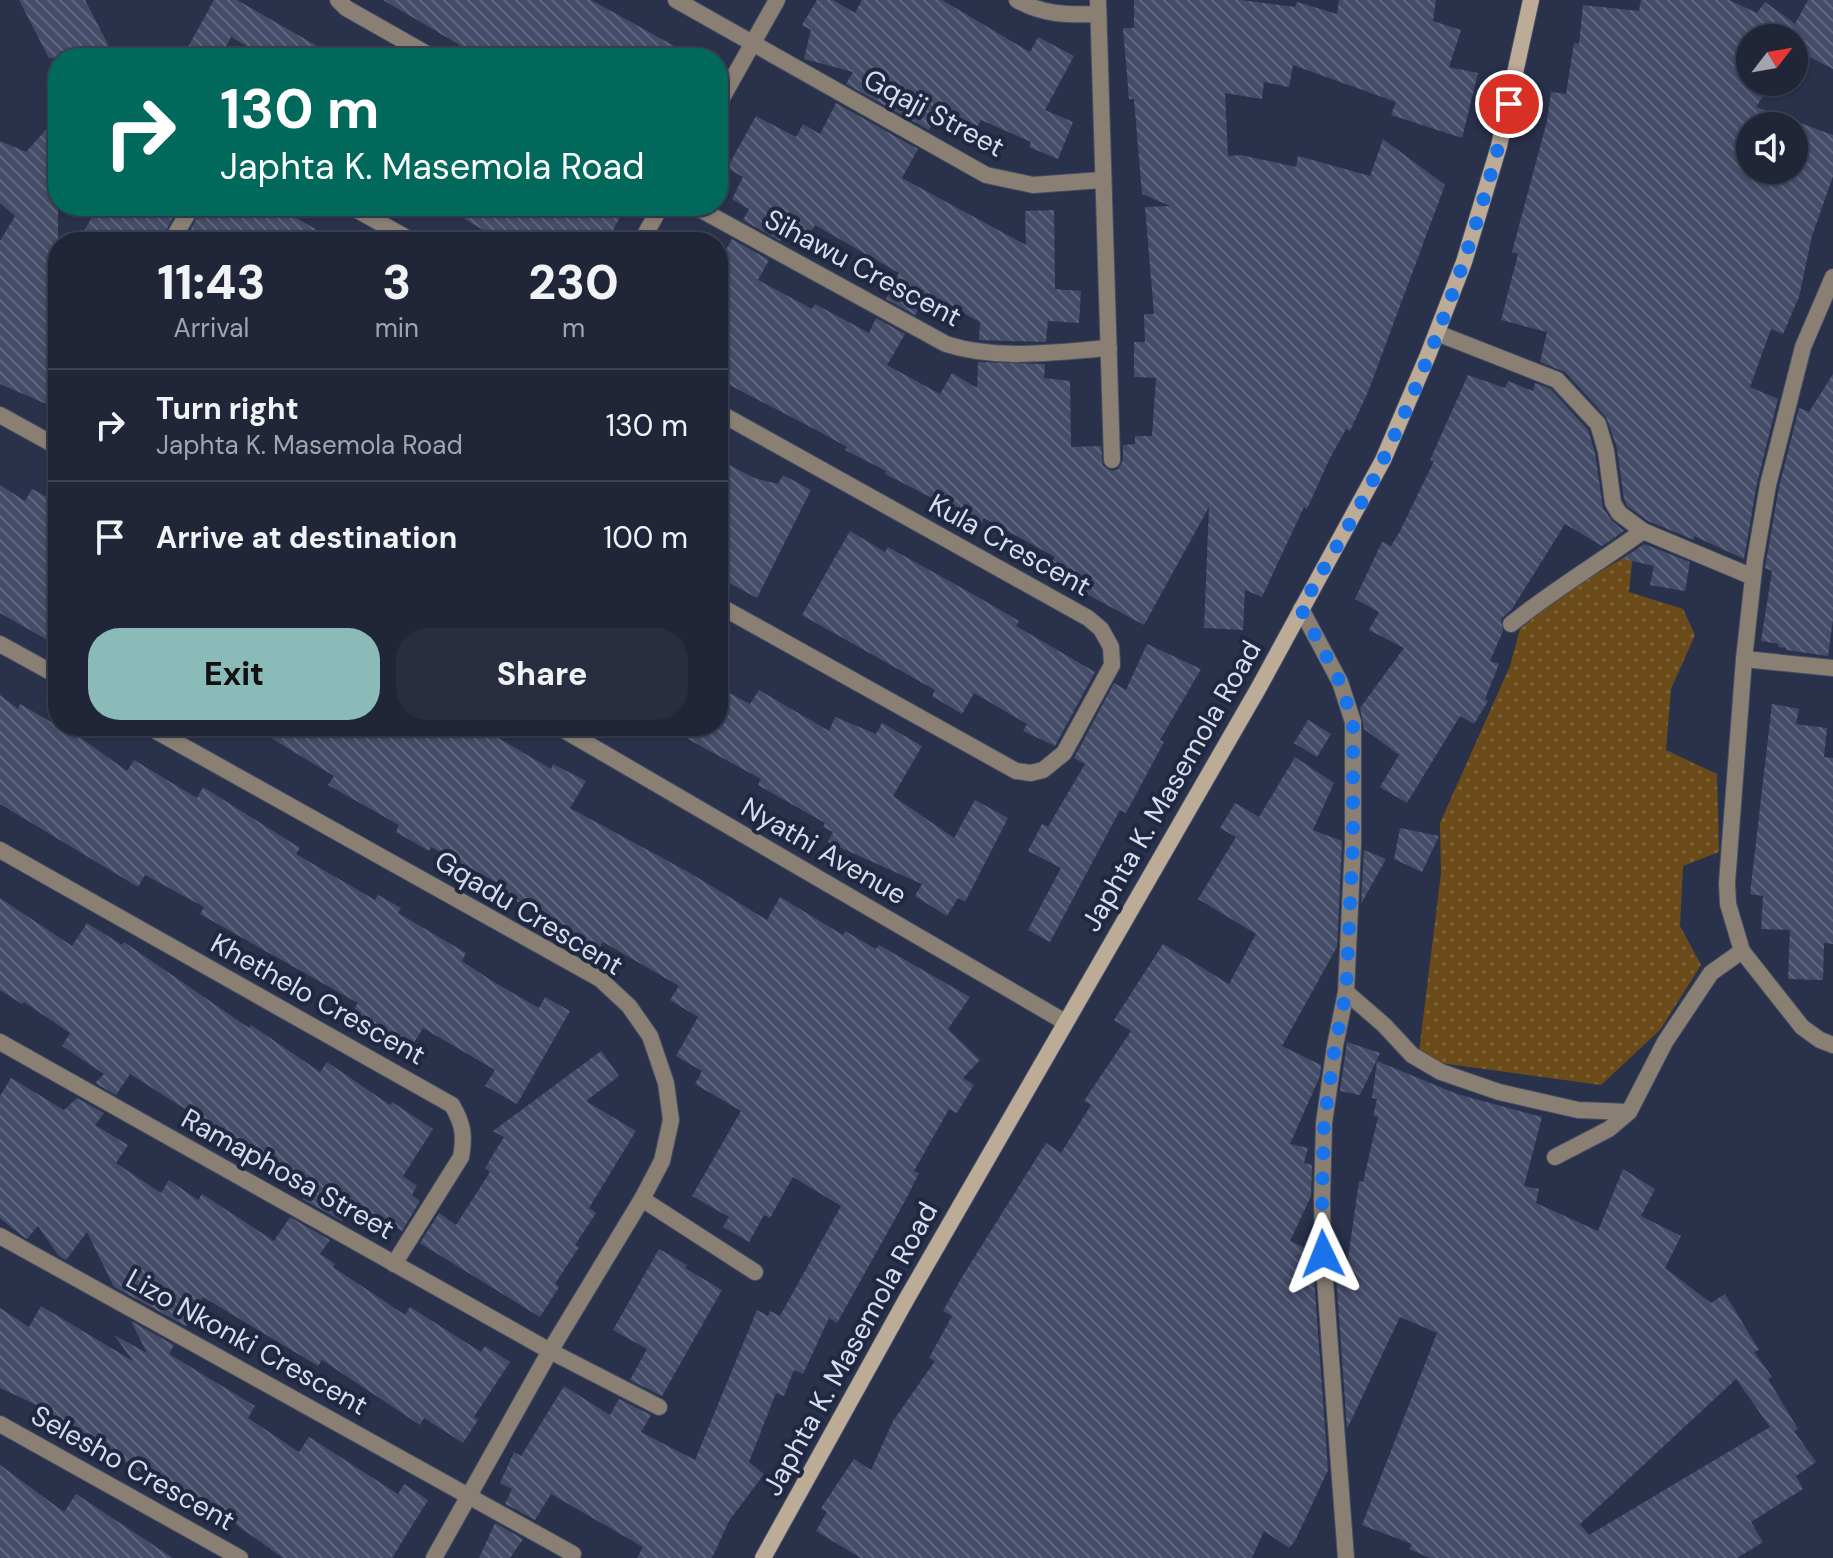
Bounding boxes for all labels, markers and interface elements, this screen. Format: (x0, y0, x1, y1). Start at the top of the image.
north arrow (1736, 24, 1808, 96)
map controls (1736, 24, 1808, 184)
street label: Gqaji Street (857, 60, 1011, 166)
pin (1475, 70, 1543, 138)
text: 130 m (220, 72, 379, 145)
icon: right (88, 80, 192, 184)
icon: arrive (1487, 82, 1531, 126)
button: sound (1736, 112, 1808, 184)
text: Japhta K. Masemola Road (220, 143, 645, 190)
street label: Sihawu Crescent (758, 201, 968, 335)
text: 11:43 (157, 251, 266, 314)
text: 3 (382, 251, 411, 314)
text: 230 (528, 251, 619, 314)
text: Arrival (173, 311, 249, 345)
text: min (375, 311, 419, 345)
text: m (562, 311, 585, 345)
text: Turn right (156, 389, 299, 428)
icon: right (88, 403, 132, 447)
text: 130 m (606, 406, 688, 445)
text: Japhta K. Masemola Road (156, 428, 463, 462)
street label: Kula Crescent (922, 485, 1098, 605)
icon: arrive (88, 515, 132, 559)
text: Arrive at destination (156, 518, 457, 557)
text: 100 m (603, 518, 688, 557)
button: Exit (88, 628, 380, 720)
button: Share (396, 628, 688, 720)
street label: Japhta K. Masemola Road (1072, 634, 1270, 938)
street label: Nyathi Avenue (735, 789, 913, 913)
street label: Gqadu Crescent (428, 842, 630, 984)
street label: Khethelo Crescent (204, 925, 432, 1073)
street label: Ramaphosa Street (175, 1100, 401, 1248)
street label: Japhta K. Masemola Road (754, 1196, 946, 1502)
position arrow (1281, 1212, 1365, 1296)
street label: Lizo Nkonki Crescent (120, 1260, 374, 1424)
street label: Selesho Crescent (25, 1397, 241, 1539)

